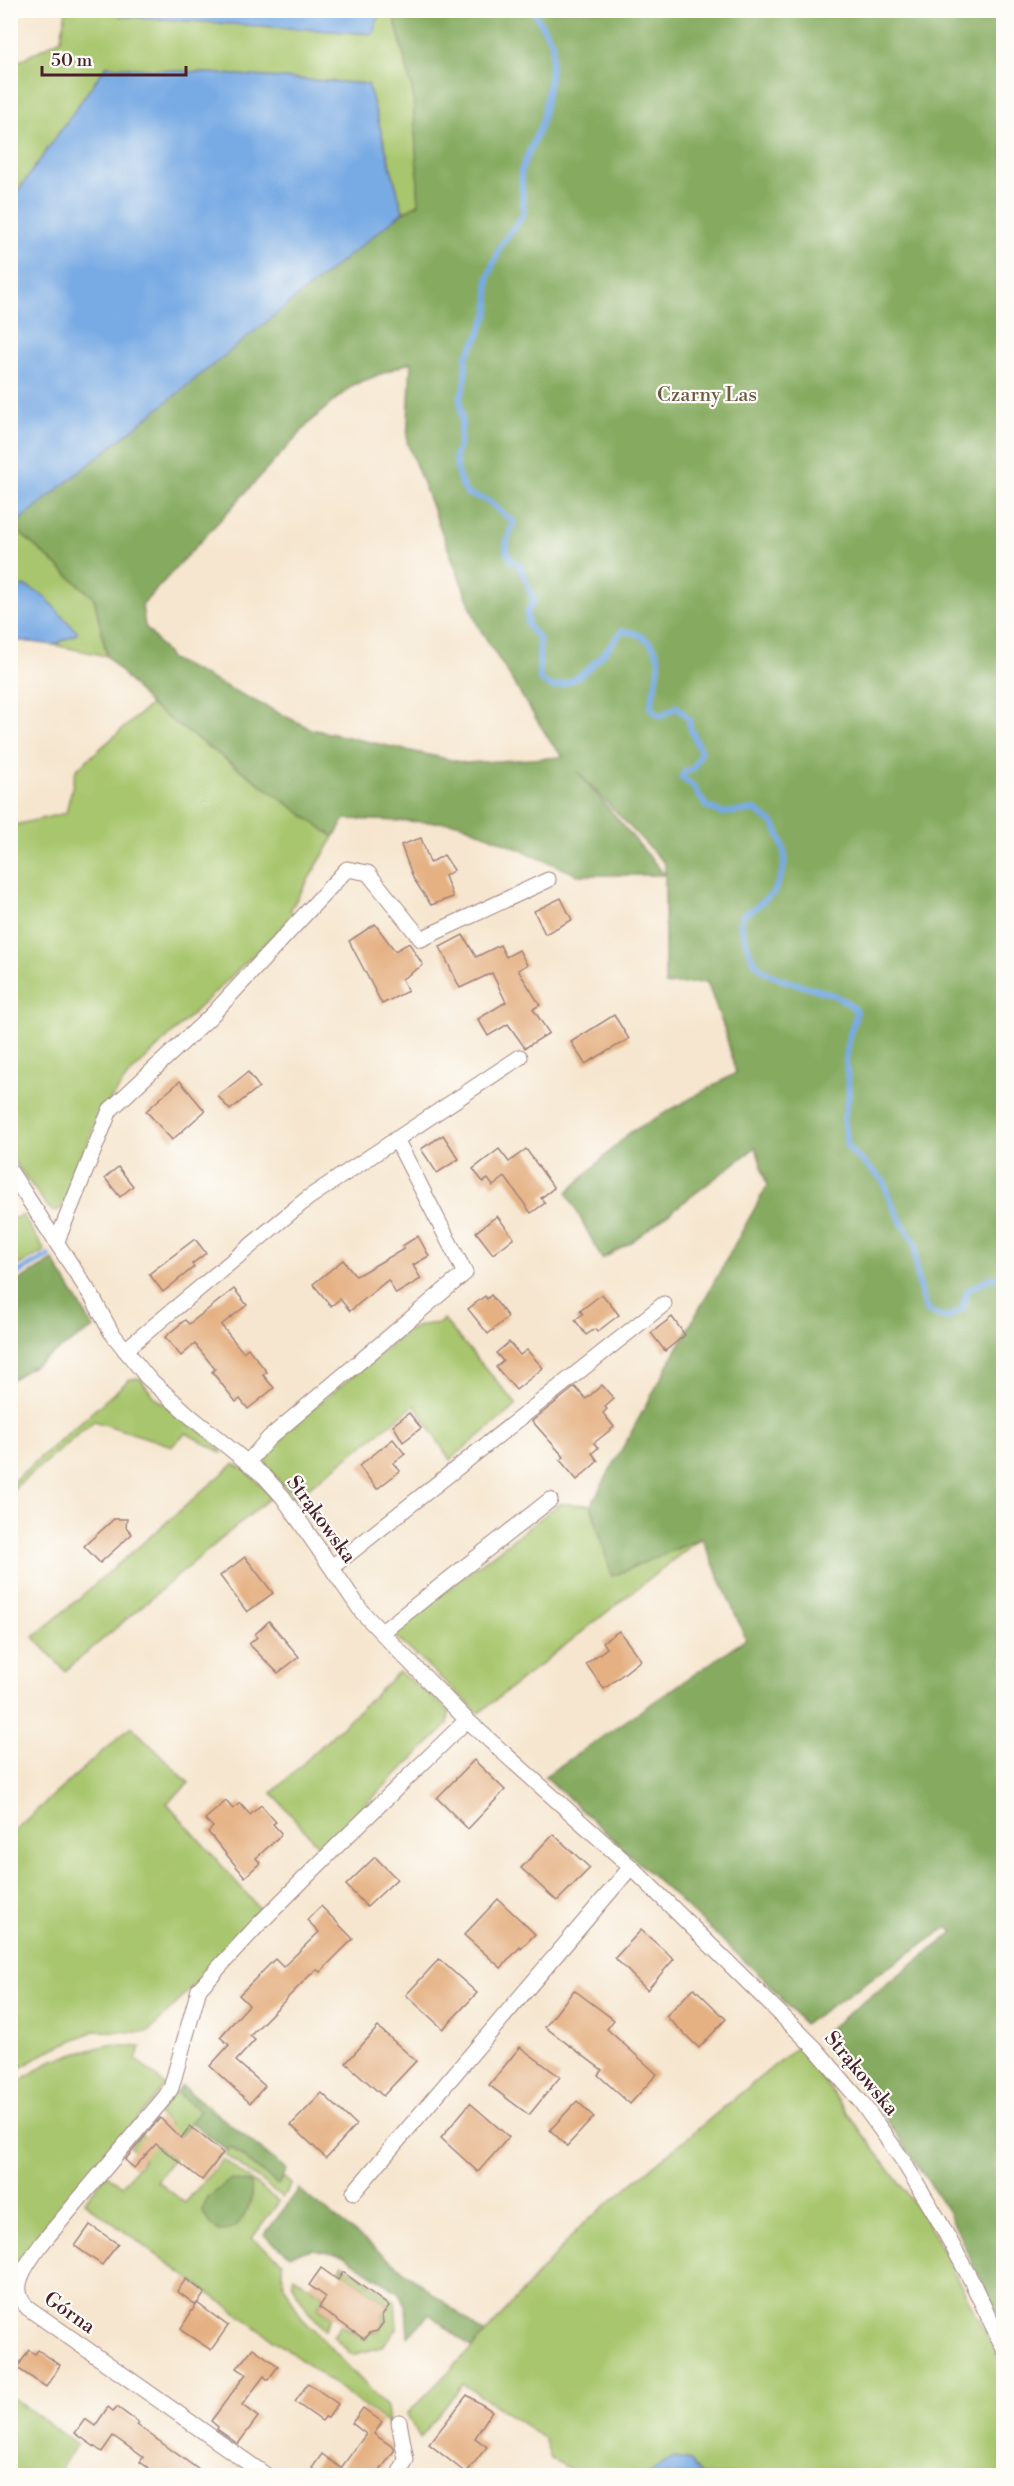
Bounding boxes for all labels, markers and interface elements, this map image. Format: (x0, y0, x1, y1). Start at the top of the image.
scale bar (42, 39, 186, 77)
text: 50 m (51, 49, 93, 72)
park label: Czarny Las (657, 383, 757, 408)
street label: Strąkowska (281, 1471, 361, 1569)
street label: Strąkowska (818, 2027, 904, 2122)
street label: Górna (39, 2287, 100, 2340)

